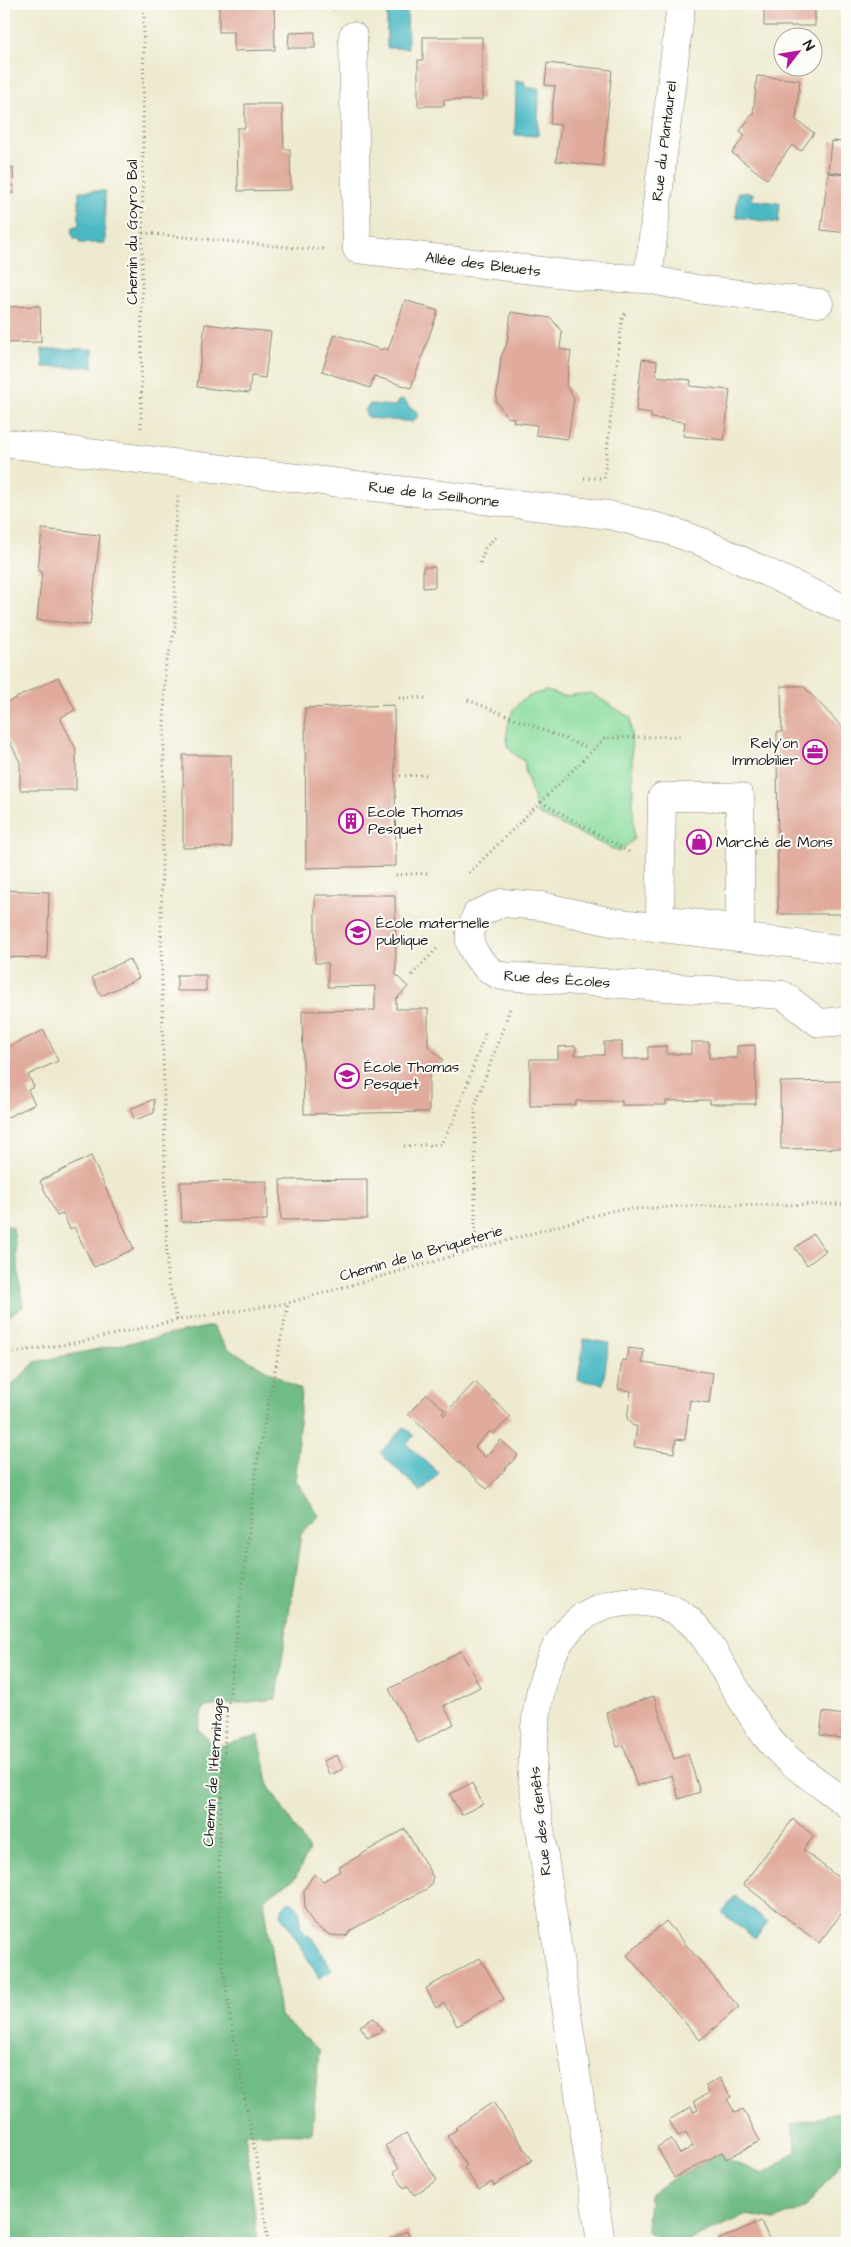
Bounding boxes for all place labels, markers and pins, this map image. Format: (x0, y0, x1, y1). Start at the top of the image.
place label: Rely'on Immobilier (732, 733, 798, 771)
office icon: Rely'on Immobilier (802, 739, 828, 765)
place label: Ecole Thomas Pesquet (368, 802, 464, 840)
building icon: Ecole Thomas Pesquet (338, 808, 364, 834)
shop icon: Marché de Mons (686, 829, 712, 855)
place label: Marché de Mons (716, 832, 834, 853)
place label: École maternelle publique (376, 913, 490, 951)
school or university icon: École maternelle publique (345, 919, 371, 945)
place label: École Thomas Pesquet (364, 1057, 460, 1095)
school or university icon: École Thomas Pesquet (334, 1063, 360, 1089)

